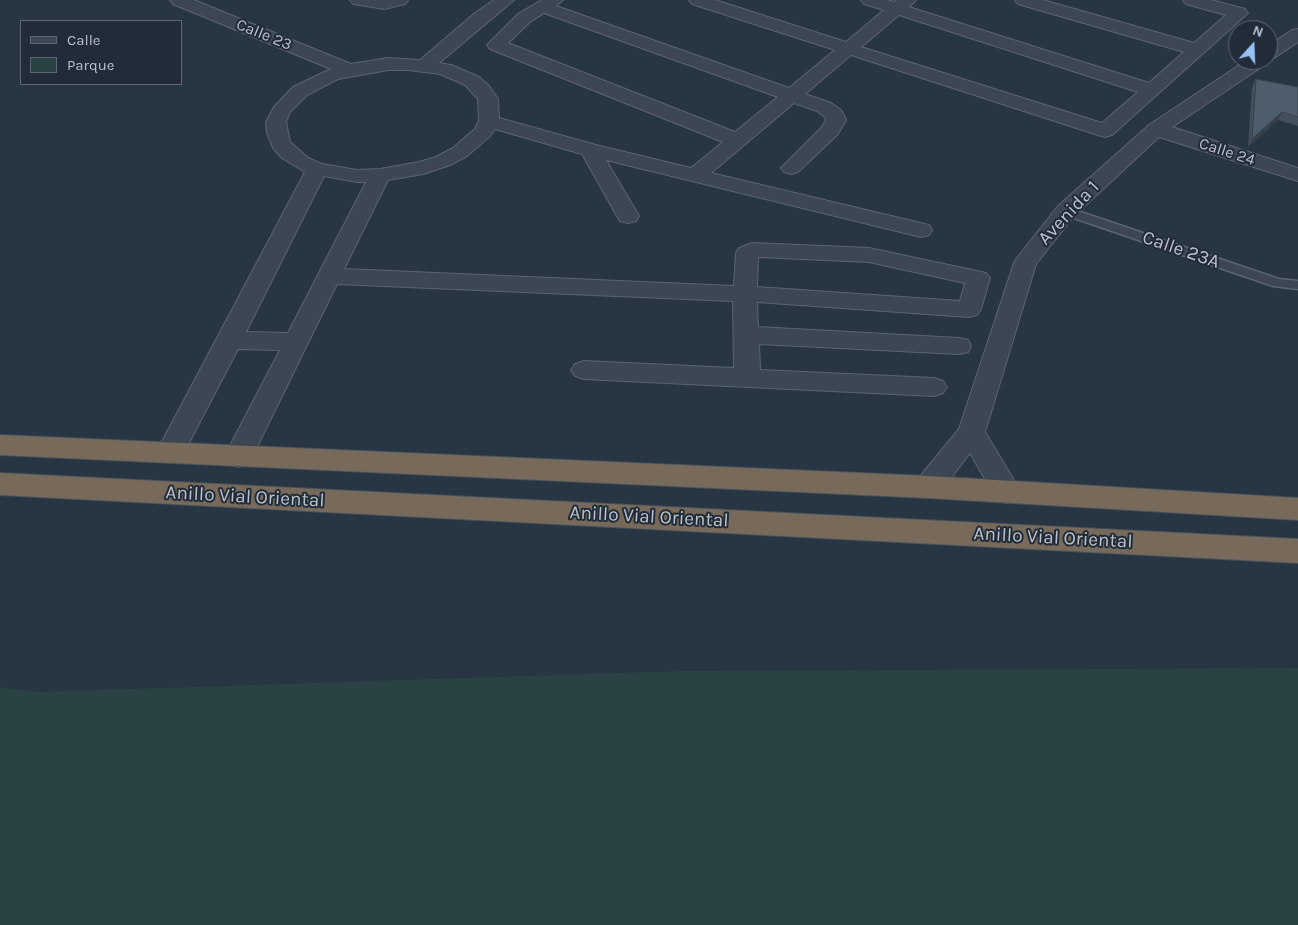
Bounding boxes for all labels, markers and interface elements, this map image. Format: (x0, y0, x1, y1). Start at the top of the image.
street label: Calle 23 (233, 15, 295, 55)
legend (20, 20, 182, 85)
north arrow (1228, 20, 1278, 70)
text: N (1250, 22, 1266, 41)
text: Calle (67, 31, 101, 49)
text: Parque (67, 56, 115, 74)
street label: Calle 24 (1197, 134, 1257, 170)
street label: Avenida 1 (1034, 176, 1104, 250)
street label: Calle 23A (1139, 226, 1223, 274)
street label: Anillo Vial Oriental (165, 481, 325, 513)
street label: Anillo Vial Oriental (569, 501, 729, 533)
street label: Anillo Vial Oriental (973, 522, 1133, 554)

